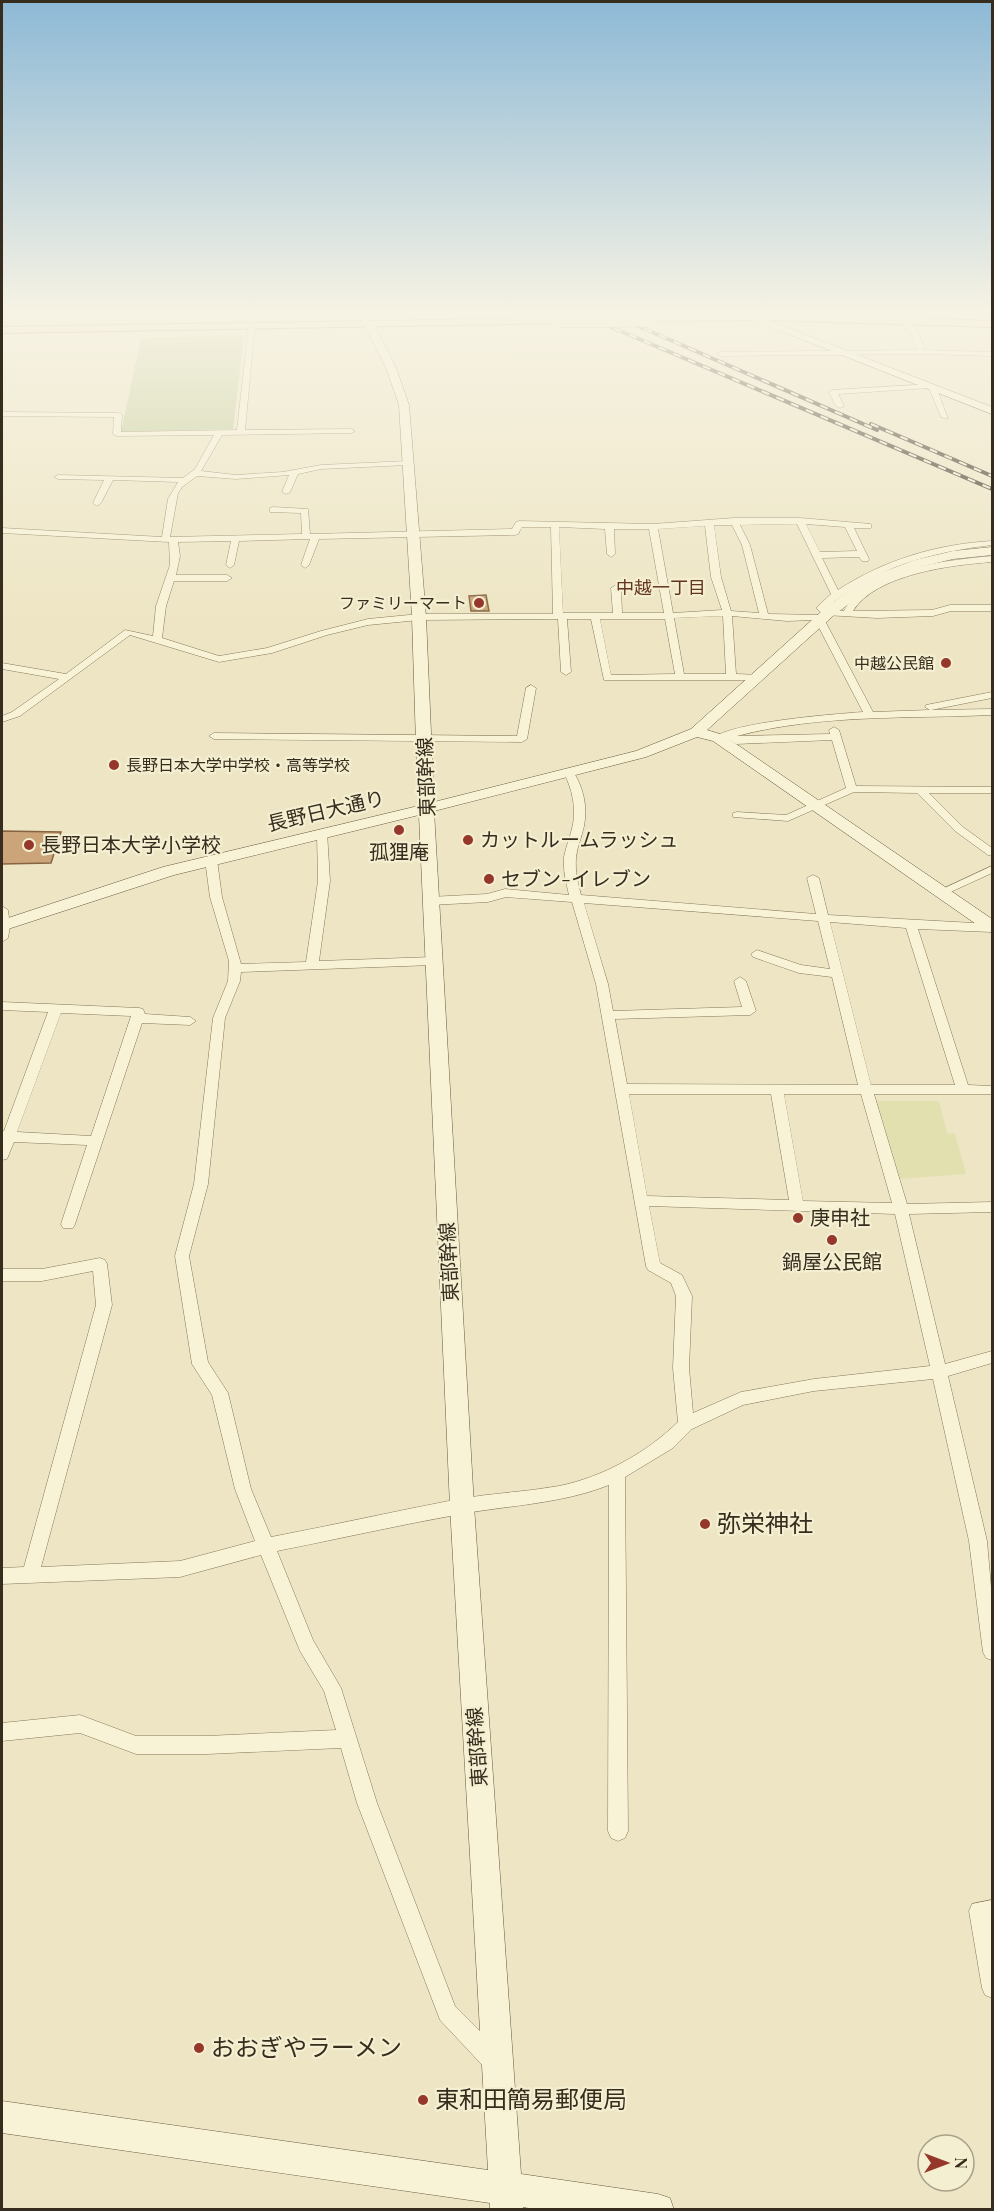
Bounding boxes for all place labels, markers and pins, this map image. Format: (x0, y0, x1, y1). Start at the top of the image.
place label: ファミリーマート (339, 592, 467, 613)
marker: ファミリーマート (472, 596, 486, 610)
place label: 中越公民館 (854, 652, 934, 673)
marker: 中越公民館 (939, 656, 953, 670)
place label: 長野日本大学中学校・高等学校 (126, 754, 350, 775)
marker: 長野日本大学中学校・高等学校 (107, 758, 121, 772)
marker: 孤狸庵 (392, 823, 406, 837)
place label: カットルームラッシュ (480, 825, 678, 852)
place label: 長野日本大学小学校 (41, 830, 221, 857)
marker: カットルームラッシュ (461, 833, 475, 847)
place label: 孤狸庵 (369, 837, 429, 864)
marker: 長野日本大学小学校 (22, 838, 36, 852)
place label: セブン-イレブン (501, 864, 651, 891)
marker: セブン-イレブン (482, 872, 496, 886)
place label: 庚申社 (810, 1203, 870, 1230)
marker: 庚申社 (791, 1211, 805, 1225)
marker: 鍋屋公民館 (825, 1233, 839, 1247)
place label: 鍋屋公民館 (782, 1247, 882, 1274)
place label: 弥栄神社 (717, 1506, 813, 1538)
marker: 弥栄神社 (698, 1517, 712, 1531)
place label: おおぎやラーメン (211, 2030, 402, 2062)
marker: おおぎやラーメン (192, 2041, 206, 2055)
place label: 東和田簡易郵便局 (435, 2082, 627, 2114)
marker: 東和田簡易郵便局 (416, 2093, 430, 2107)

